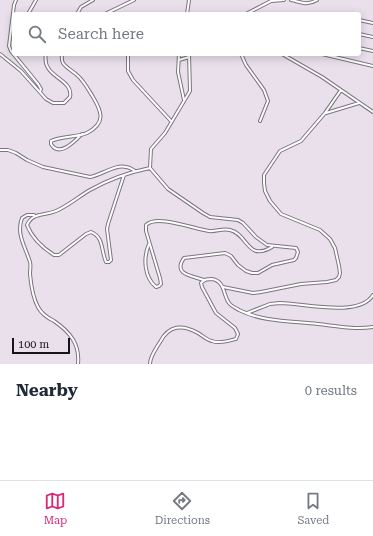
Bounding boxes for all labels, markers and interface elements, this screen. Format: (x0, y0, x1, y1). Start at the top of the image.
search box (12, 12, 361, 56)
icon: search (26, 23, 48, 45)
text: Search here (58, 25, 144, 43)
scale bar (12, 336, 70, 355)
text: 100 m (18, 338, 49, 351)
text: Nearby (16, 380, 78, 400)
text: 0 results (305, 383, 357, 398)
tab: Map (44, 490, 67, 527)
tab: Directions (155, 490, 210, 527)
tab: Saved (297, 490, 329, 527)

